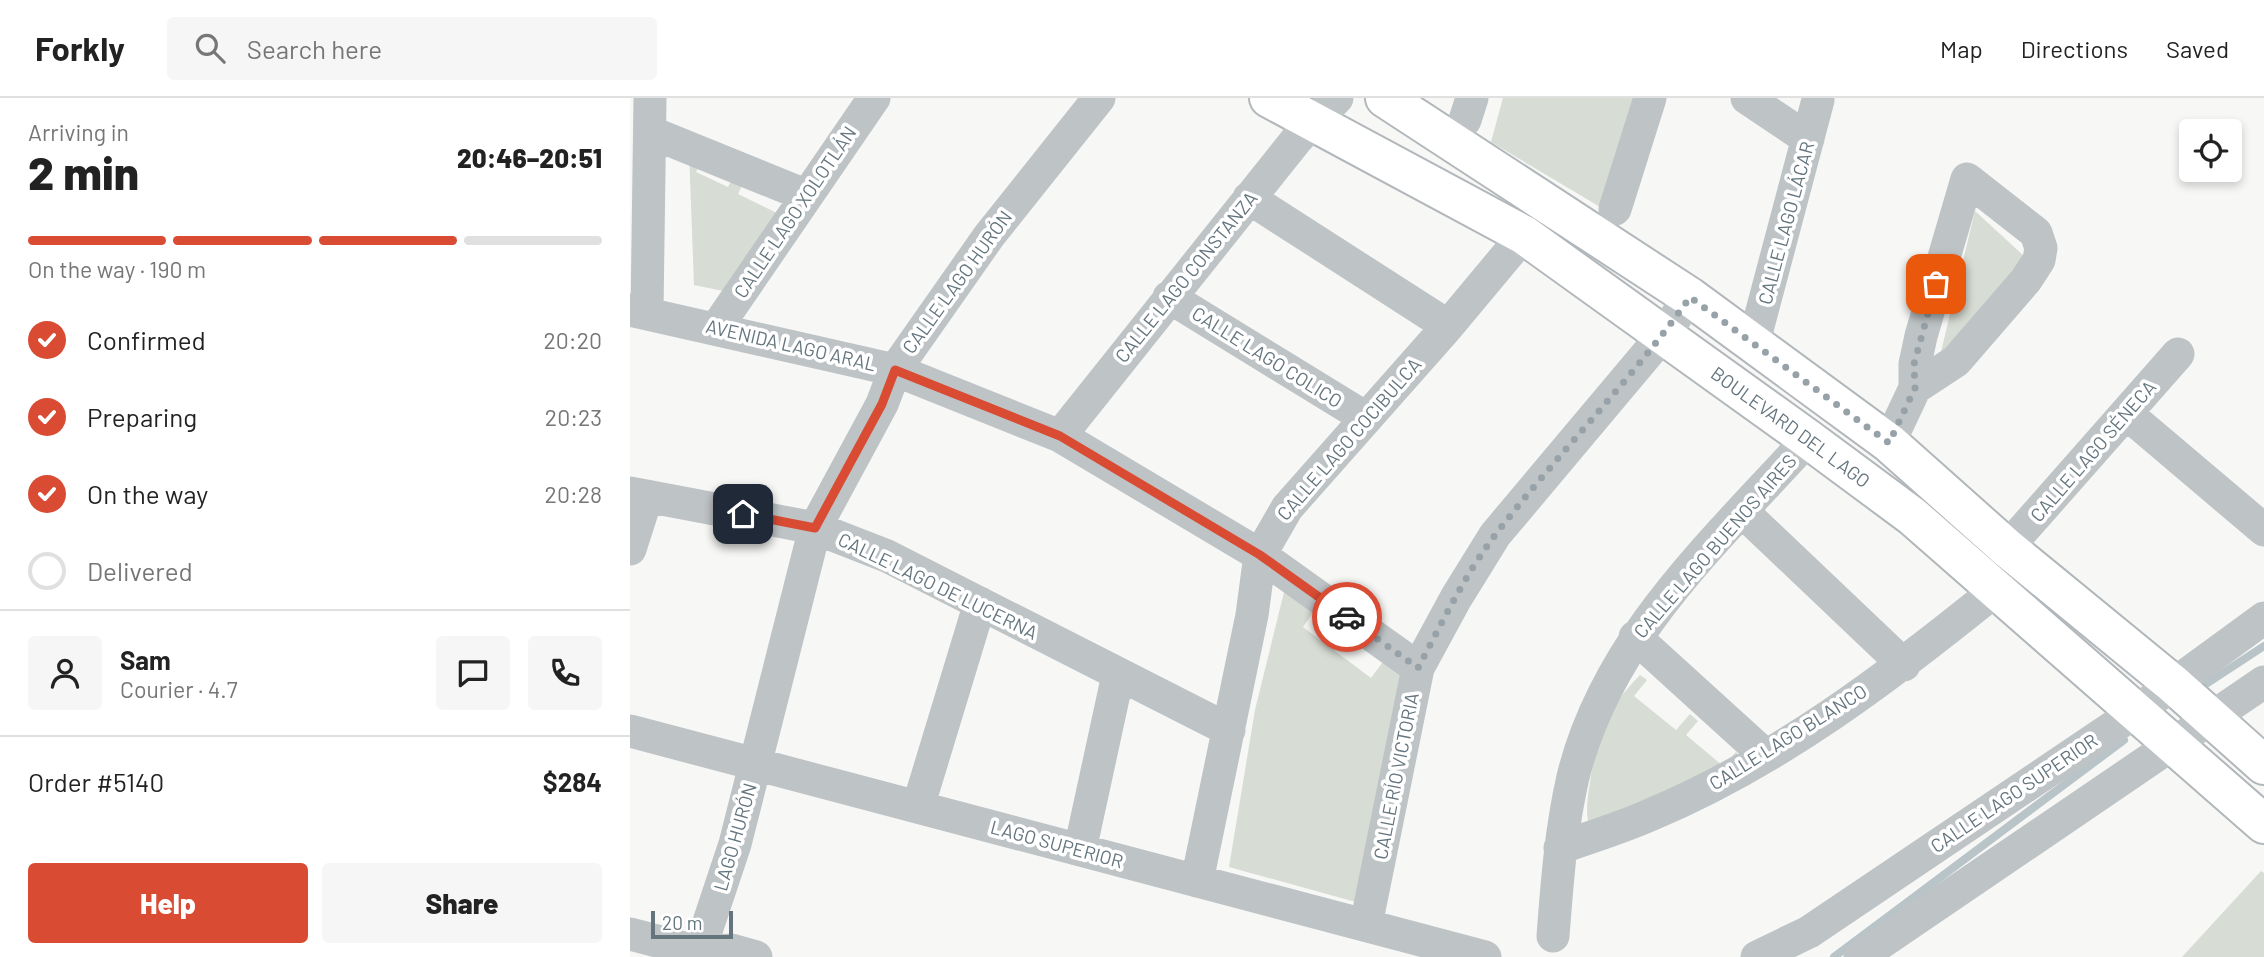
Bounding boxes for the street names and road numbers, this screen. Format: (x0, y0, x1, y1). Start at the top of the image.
street label: CALLE LAGO XOLOTLÁN (729, 122, 861, 302)
street label: CALLE LAGO LÁCAR (1753, 139, 1818, 307)
street label: CALLE LAGO CONSTANZA (1110, 187, 1262, 367)
street label: CALLE LAGO HURÓN (897, 206, 1016, 358)
street label: CALLE LAGO COLICO (1188, 301, 1347, 412)
street label: AVENIDA LAGO ARAL (704, 314, 879, 375)
street label: CALLE LAGO COCIBULCA (1272, 353, 1426, 525)
street label: BOULEVARD DEL LAGO (1707, 361, 1875, 492)
street label: CALLE LAGO SÉNECA (2025, 375, 2160, 526)
street label: CALLE LAGO BUENOS AIRES (1629, 449, 1801, 642)
street label: CALLE LAGO DE LUCERNA (835, 527, 1042, 644)
street label: CALLE LAGO BLANCO (1705, 679, 1871, 794)
street label: CALLE RÍO VICTORIA (1368, 691, 1423, 861)
street label: CALLE LAGO SUPERIOR (1926, 728, 2101, 857)
street label: LAGO HURÓN (708, 780, 761, 893)
street label: LAGO SUPERIOR (988, 815, 1126, 872)

